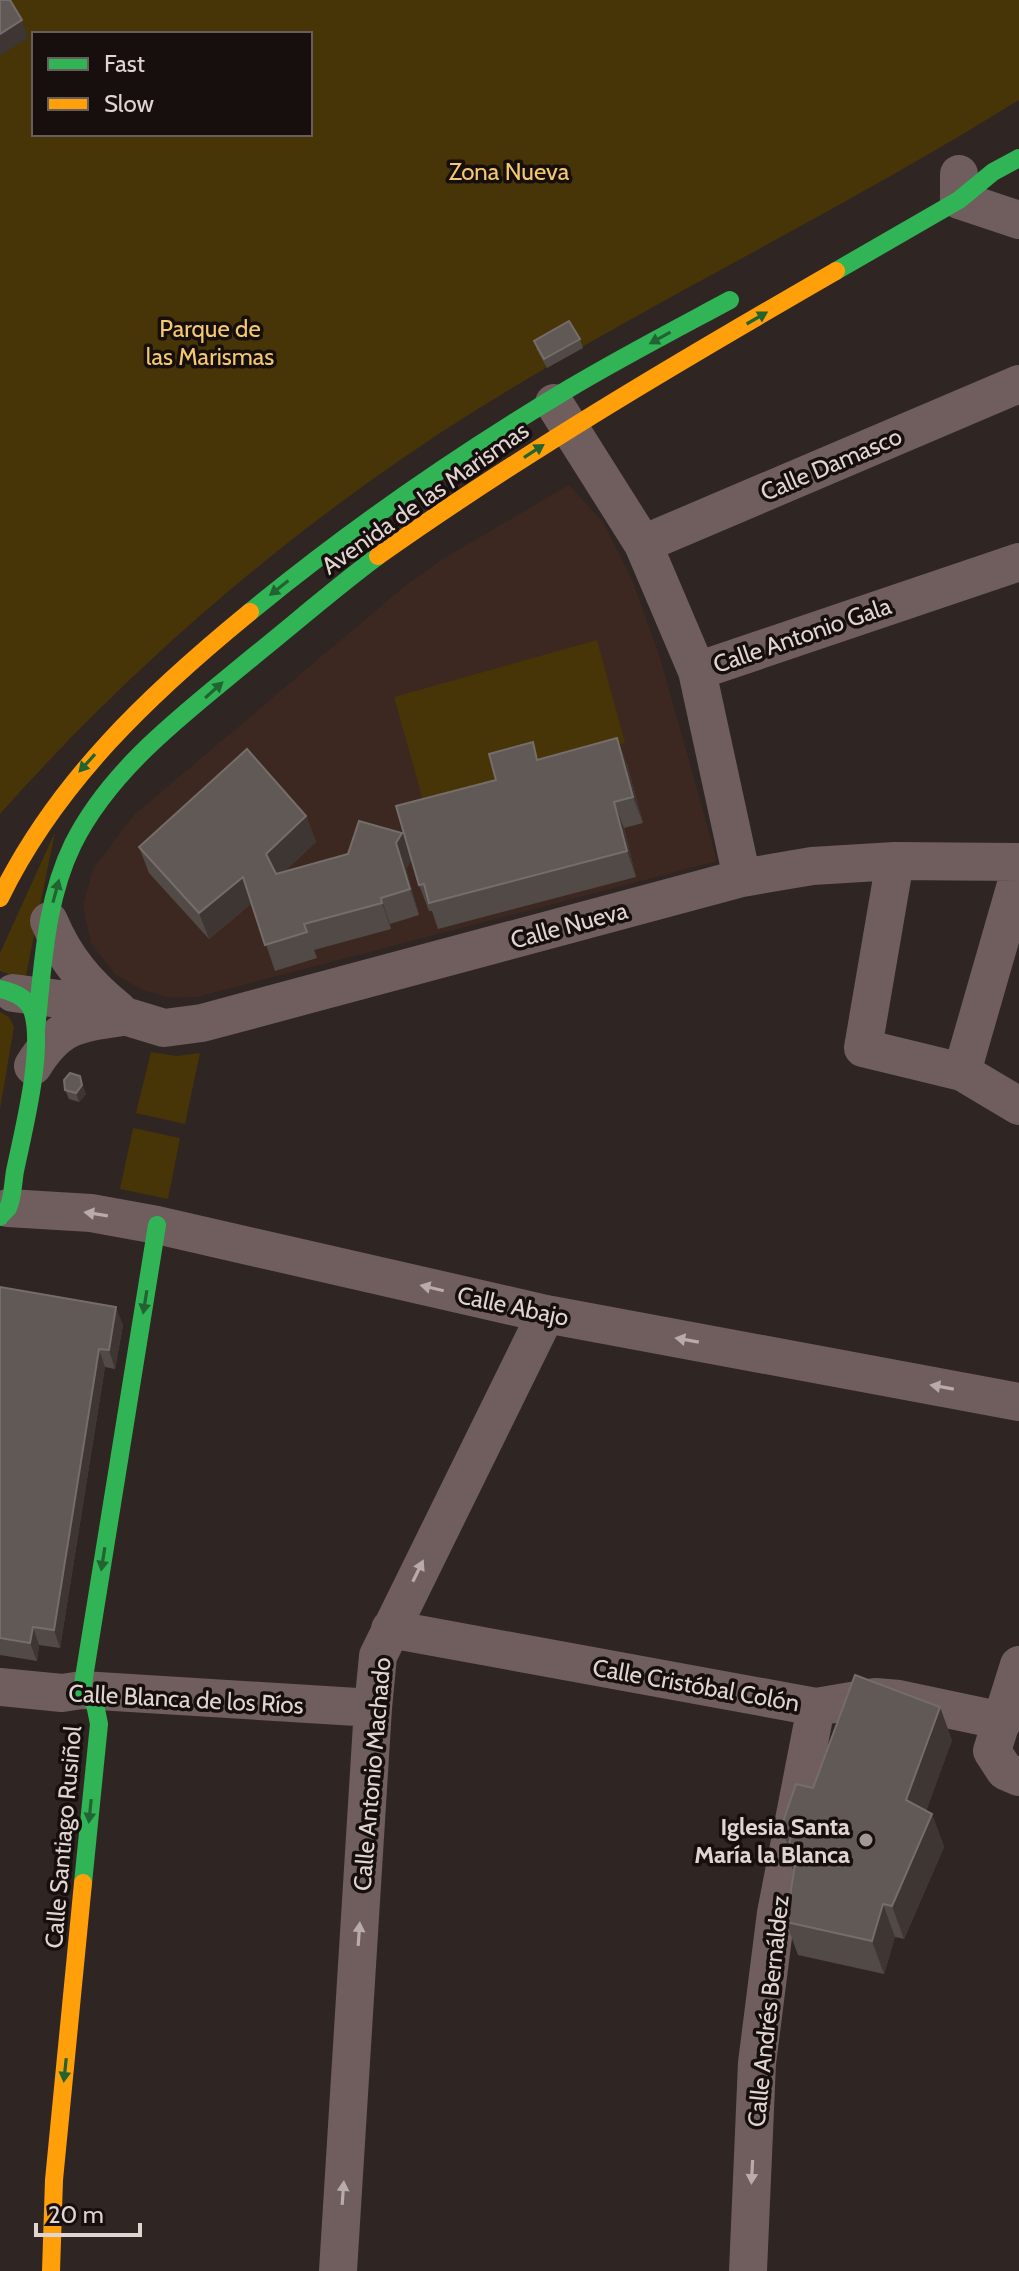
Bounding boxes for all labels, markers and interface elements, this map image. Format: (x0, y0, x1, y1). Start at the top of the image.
legend (32, 32, 312, 136)
text: Fast (104, 49, 145, 78)
text: Slow (104, 89, 154, 118)
park label: Zona Nueva (449, 157, 570, 186)
one-way arrow (746, 311, 768, 325)
park label: Parque de las Marismas (146, 314, 274, 371)
one-way arrow (649, 332, 672, 345)
street label: Avenida de las Marismas (316, 416, 534, 580)
street label: Calle Damasco (756, 421, 906, 507)
one-way arrow (523, 444, 545, 458)
one-way arrow (269, 579, 289, 595)
street label: Calle Antonio Gala (709, 591, 895, 679)
one-way arrow (205, 682, 224, 700)
one-way arrow (79, 753, 97, 772)
one-way arrow (50, 878, 62, 903)
street label: Calle Nueva (507, 895, 631, 955)
one-way arrow (83, 1208, 108, 1220)
street label: Calle Abajo (455, 1280, 571, 1332)
one-way arrow (419, 1281, 444, 1294)
one-way arrow (138, 1290, 151, 1315)
one-way arrow (674, 1334, 699, 1346)
one-way arrow (930, 1381, 955, 1393)
one-way arrow (97, 1547, 109, 1572)
one-way arrow (411, 1560, 425, 1583)
street label: Calle Cristóbal Colón (590, 1653, 802, 1717)
street label: Calle Antonio Machado (347, 1656, 397, 1892)
street label: Calle Blanca de los Ríos (68, 1678, 304, 1720)
street label: Calle Santiago Rusiñol (39, 1724, 87, 1949)
one-way arrow (84, 1799, 97, 1824)
place label: Iglesia Santa María la Blanca (694, 1812, 850, 1869)
marker: Iglesia Santa María la Blanca (857, 1831, 875, 1849)
street label: Calle Andrés Bernáldez (741, 1894, 795, 2128)
one-way arrow (353, 1921, 366, 1946)
one-way arrow (58, 2058, 71, 2083)
one-way arrow (746, 2160, 759, 2185)
one-way arrow (337, 2180, 350, 2205)
scale bar (36, 2187, 140, 2237)
text: 20 m (48, 2200, 104, 2229)

